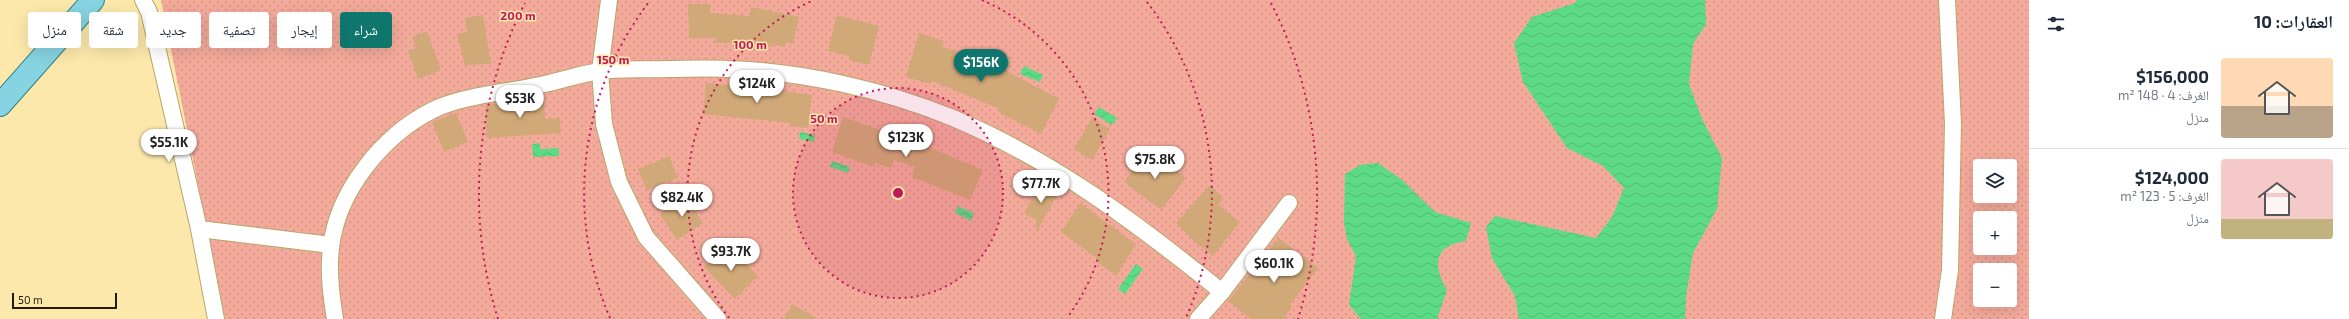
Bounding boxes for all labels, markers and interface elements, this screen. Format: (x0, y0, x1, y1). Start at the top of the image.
text: 200 m (500, 8, 536, 22)
text: العقارات: 10 (2254, 11, 2333, 31)
chip: منزل (28, 12, 81, 48)
chip: شقة (89, 12, 138, 48)
chip: جديد (146, 12, 201, 48)
chip: تصفية (209, 12, 269, 48)
chip: إيجار (277, 12, 332, 48)
chip: شراء (340, 12, 392, 48)
icon: filters (2045, 13, 2067, 35)
text: 100 m (733, 37, 767, 51)
pin: $156K (953, 49, 1009, 83)
text: 150 m (597, 52, 629, 66)
text: $156K (963, 54, 999, 70)
text: $156,000 (2136, 66, 2209, 86)
pin: $124K (729, 70, 785, 104)
icon: home (2253, 74, 2301, 122)
text: $124K (738, 75, 776, 91)
pin: $53K (496, 85, 544, 119)
text: الغرف: 4 · 148 m² (2118, 87, 2209, 103)
text: $53K (505, 90, 535, 106)
text: منزل (2186, 109, 2209, 125)
text: 50 m (810, 111, 838, 125)
pin: $123K (878, 124, 934, 158)
pin: $55.1K (136, 129, 202, 163)
text: $123K (888, 129, 924, 145)
text: $55.1K (150, 134, 188, 150)
pin: $75.8K (1122, 146, 1188, 180)
text: $75.8K (1134, 151, 1176, 167)
map controls (1973, 159, 2017, 307)
button: layers (1973, 159, 2017, 203)
text: $124,000 (2135, 167, 2209, 187)
pin: $77.7K (1008, 170, 1074, 204)
text: $77.7K (1022, 175, 1060, 191)
icon: home (2253, 175, 2301, 223)
pin: $82.4K (649, 184, 715, 218)
centre of rings (891, 186, 905, 200)
text: الغرف: 5 · 123 m² (2120, 188, 2209, 204)
text: $82.4K (661, 189, 703, 205)
text: منزل (2186, 210, 2209, 226)
button: + (1973, 211, 2017, 255)
pin: $93.7K (698, 238, 764, 272)
text: $93.7K (711, 243, 751, 259)
pin: $60.1K (1241, 250, 1307, 284)
text: $60.1K (1254, 255, 1294, 271)
button: − (1973, 263, 2017, 307)
scale bar (12, 291, 117, 310)
text: 50 m (18, 293, 43, 306)

